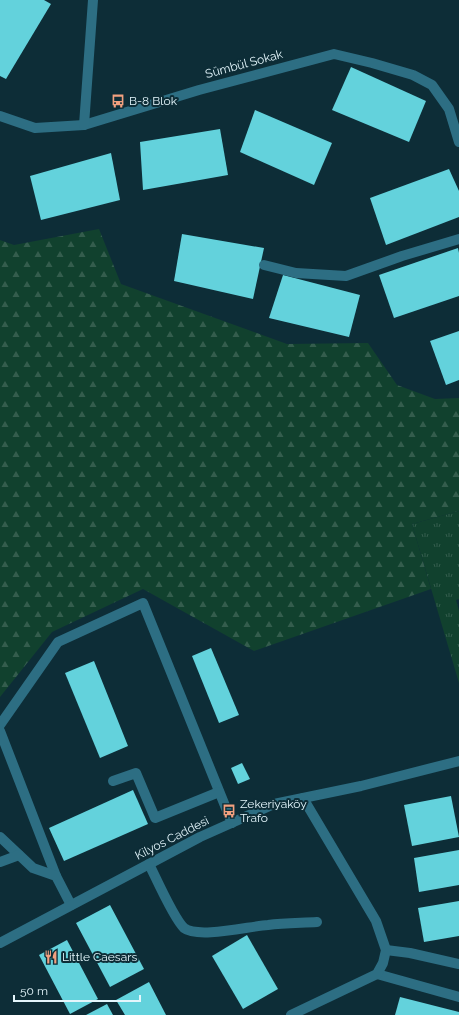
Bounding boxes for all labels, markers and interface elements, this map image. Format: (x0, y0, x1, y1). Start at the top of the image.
street label: Sümbül Sokak (204, 47, 285, 81)
bus stop icon: B-8 Blok (110, 93, 126, 109)
place label: B-8 Blok (129, 94, 178, 108)
place label: Zekeriyaköy Trafo (240, 797, 307, 825)
bus stop icon: Zekeriyaköy Trafo (221, 803, 237, 819)
street label: Kilyos Caddesi (133, 813, 211, 863)
restaurant icon: Little Caesars (43, 949, 59, 965)
place label: Little Caesars (62, 950, 137, 964)
scale bar (14, 977, 140, 1003)
text: 50 m (20, 984, 48, 998)

